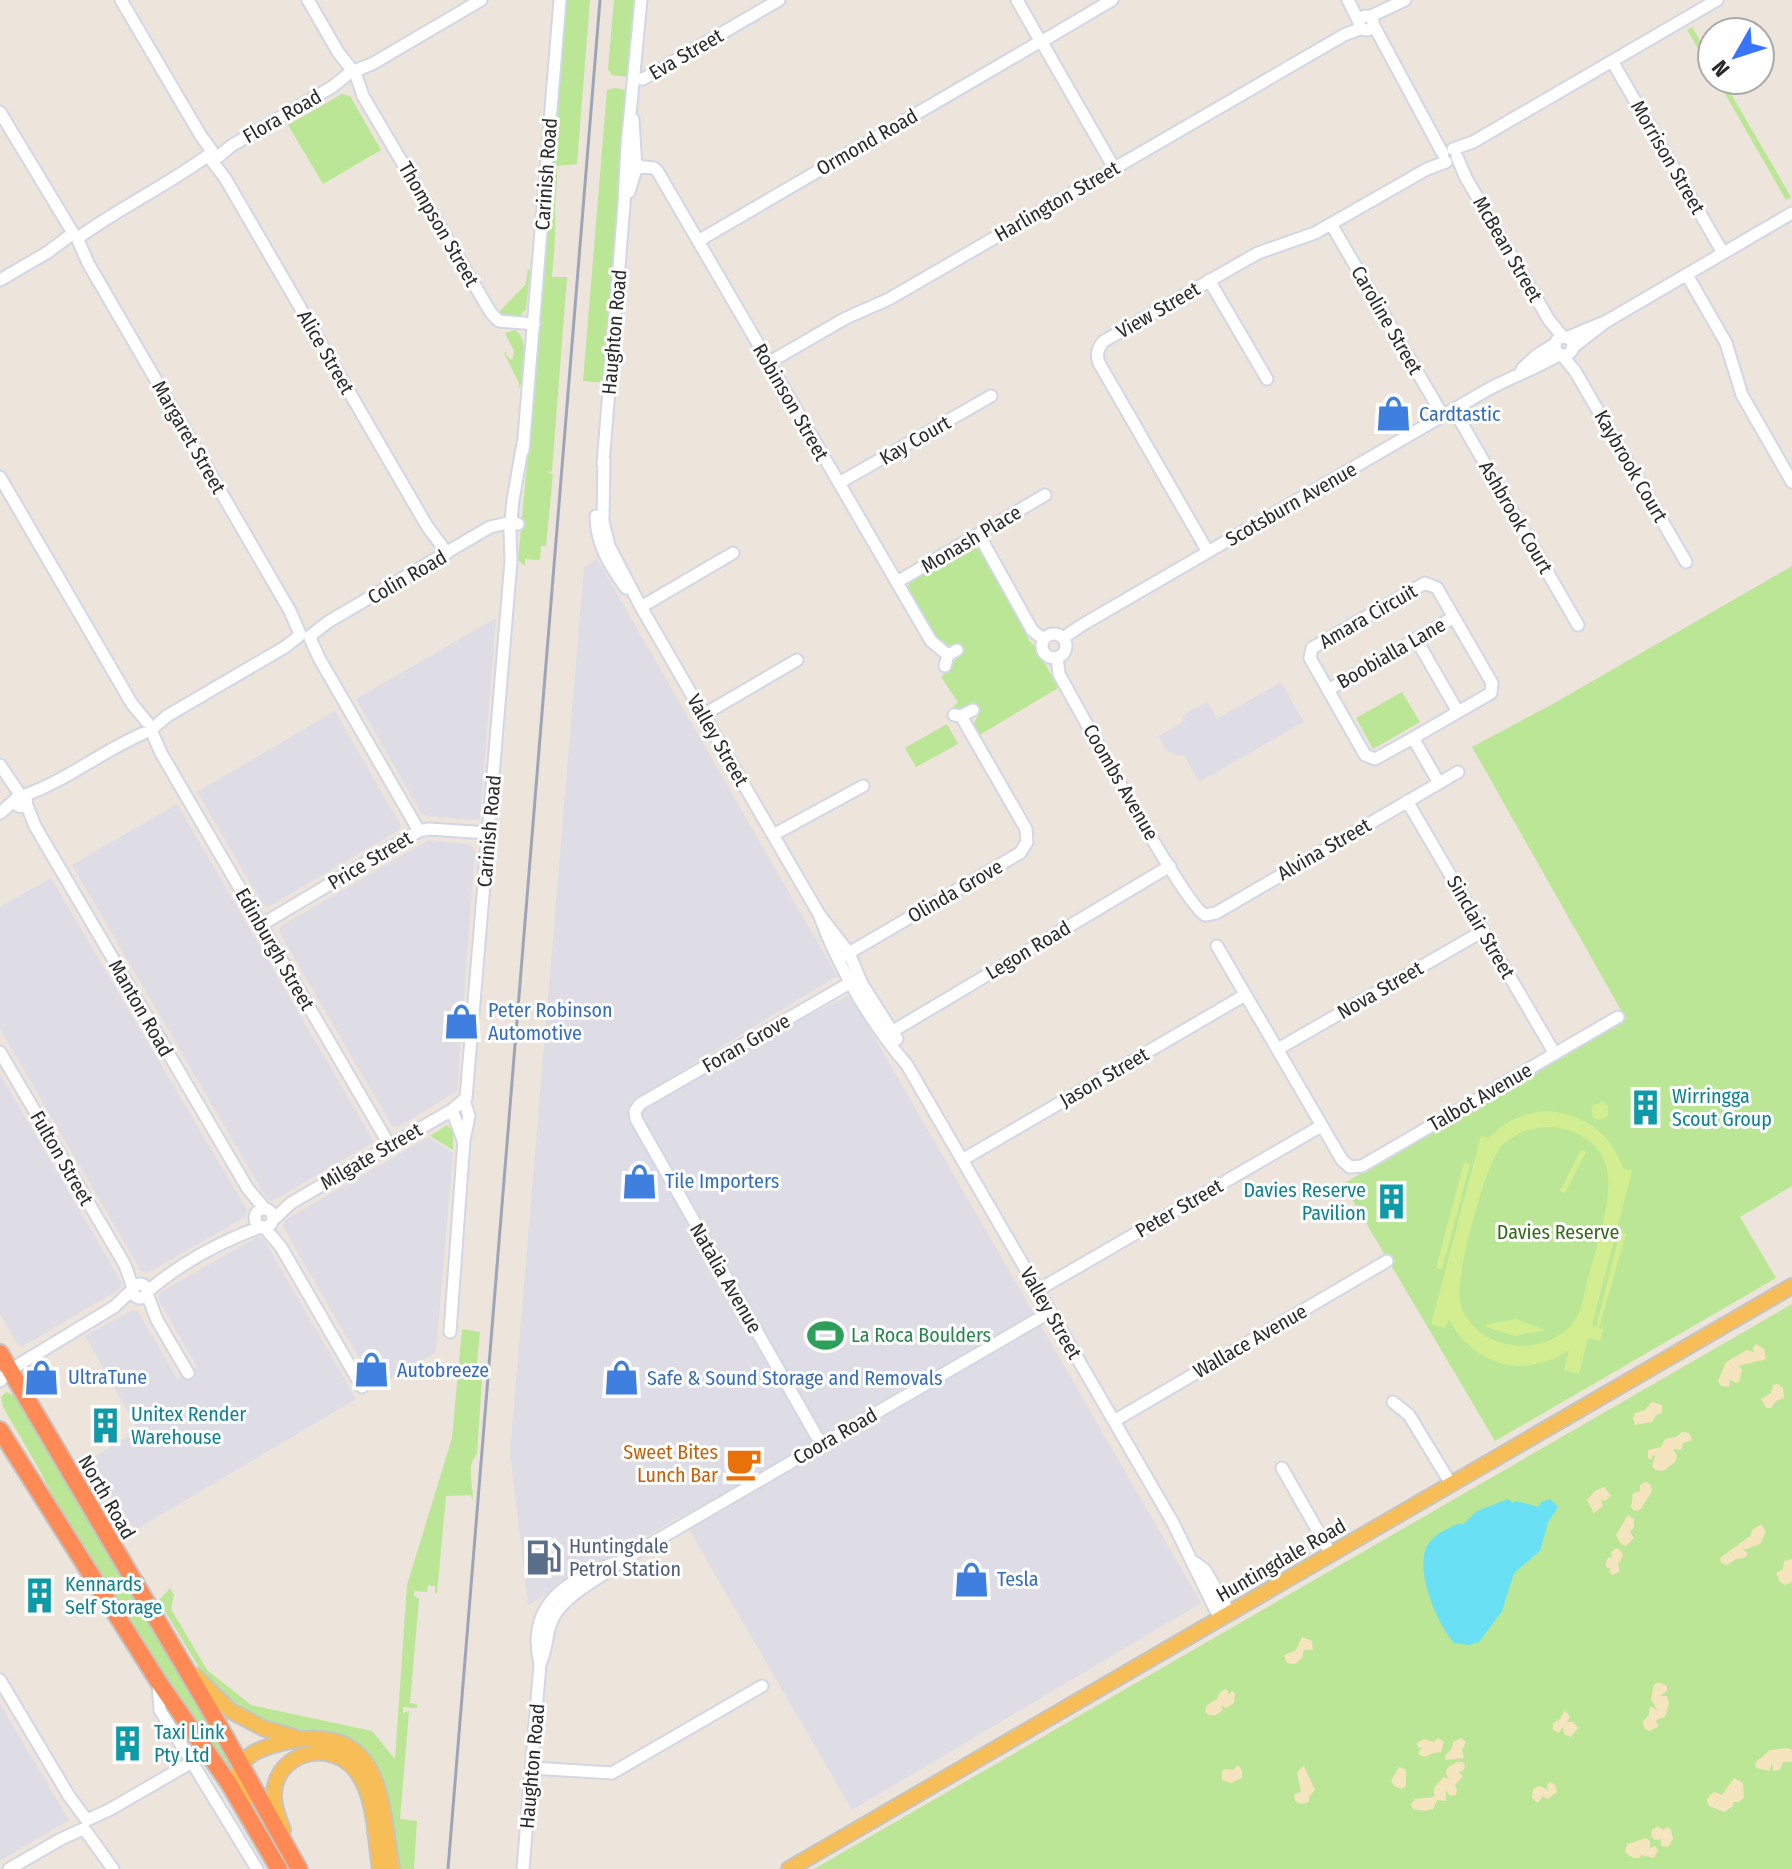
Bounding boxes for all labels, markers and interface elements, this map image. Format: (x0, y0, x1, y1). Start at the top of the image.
north arrow (1696, 16, 1776, 96)
street label: Eva Street (645, 23, 728, 85)
text: N (1706, 55, 1735, 82)
street label: Flora Road (239, 84, 325, 148)
street label: Morrison Street (1626, 96, 1710, 218)
street label: Ormond Road (812, 103, 922, 181)
street label: Carinish Road (530, 117, 562, 231)
street label: Harlington Street (990, 155, 1124, 246)
street label: Thompson Street (394, 157, 485, 291)
street label: McBean Street (1468, 192, 1548, 306)
street label: Caroline Street (1346, 261, 1428, 379)
street label: Haughton Road (597, 268, 631, 396)
street label: View Street (1112, 276, 1204, 343)
street label: Alice Street (292, 306, 360, 399)
street label: Robinson Street (748, 339, 834, 465)
street label: Margaret Street (147, 376, 231, 498)
shop icon: Cardtastic (1374, 395, 1412, 433)
place label: Cardtastic (1419, 402, 1501, 426)
street label: Kaybrook Court (1589, 406, 1673, 527)
street label: Kay Court (875, 410, 955, 470)
street label: Ashbrook Court (1474, 456, 1558, 578)
street label: Scotsburn Avenue (1221, 457, 1361, 551)
street label: Monash Place (917, 500, 1025, 578)
street label: Colin Road (363, 545, 451, 609)
street label: Amara Circuit (1315, 578, 1421, 654)
street label: Boobialla Lane (1333, 612, 1449, 694)
street label: Valley Street (682, 690, 754, 791)
street label: Coombs Avenue (1078, 720, 1164, 844)
street label: Carinish Road (472, 774, 506, 888)
street label: Alvina Street (1273, 812, 1375, 885)
street label: Price Street (324, 825, 417, 895)
street label: Olinda Grove (903, 854, 1007, 928)
street label: Sinclair Street (1442, 871, 1520, 983)
street label: Edinburgh Street (230, 884, 320, 1015)
street label: Legon Road (981, 915, 1075, 985)
street label: Manton Road (104, 955, 178, 1061)
street label: Nova Street (1333, 956, 1427, 1024)
place label: Peter Robinson Automotive (488, 998, 612, 1045)
shop icon: Peter Robinson Automotive (443, 1003, 481, 1041)
street label: Foran Grove (698, 1008, 794, 1078)
street label: Jason Street (1055, 1042, 1153, 1112)
street label: Talbot Avenue (1424, 1058, 1536, 1136)
place label: Wirringga Scout Group (1672, 1084, 1772, 1131)
building icon: Wirringga Scout Group (1627, 1089, 1665, 1127)
street label: Fulton Street (25, 1107, 99, 1210)
street label: Milgate Street (316, 1117, 426, 1195)
shop icon: Tile Importers (620, 1162, 658, 1200)
place label: Tile Importers (665, 1169, 779, 1193)
street label: Peter Street (1131, 1173, 1227, 1243)
place label: Davies Reserve Pavilion (1243, 1178, 1366, 1225)
building icon: Davies Reserve Pavilion (1373, 1183, 1411, 1221)
street label: Natalia Avenue (685, 1219, 767, 1337)
park label: Davies Reserve (1497, 1220, 1619, 1244)
street label: Valley Street (1015, 1263, 1087, 1364)
street label: Wallace Avenue (1189, 1299, 1311, 1383)
sports icon: La Roca Boulders (806, 1316, 844, 1354)
place label: La Roca Boulders (851, 1323, 991, 1347)
shop icon: Autobreeze (352, 1351, 390, 1389)
shop icon: UltraTune (23, 1358, 61, 1396)
place label: Autobreeze (397, 1358, 489, 1382)
shop icon: Safe & Sound Storage and Removals (602, 1359, 640, 1397)
place label: UltraTune (68, 1365, 147, 1389)
place label: Safe & Sound Storage and Removals (647, 1366, 942, 1390)
place label: Unitex Render Warehouse (131, 1402, 246, 1449)
street label: Coora Road (789, 1402, 881, 1470)
building icon: Unitex Render Warehouse (86, 1406, 124, 1444)
place label: Sweet Bites Lunch Bar (623, 1440, 718, 1487)
cafe icon: Sweet Bites Lunch Bar (725, 1445, 763, 1483)
street label: North Road (73, 1451, 141, 1543)
street label: Huntingdale Road (1212, 1513, 1350, 1607)
place label: Huntingdale Petrol Station (569, 1534, 681, 1581)
fuel station icon: Huntingdale Petrol Station (524, 1539, 562, 1577)
shop icon: Tesla (952, 1560, 990, 1598)
place label: Tesla (997, 1567, 1039, 1591)
place label: Kennards Self Storage (65, 1572, 163, 1619)
building icon: Kennards Self Storage (20, 1576, 58, 1614)
street label: Haughton Road (515, 1702, 549, 1830)
place label: Taxi Link Pty Ltd (154, 1720, 225, 1767)
building icon: Taxi Link Pty Ltd (109, 1724, 147, 1762)

